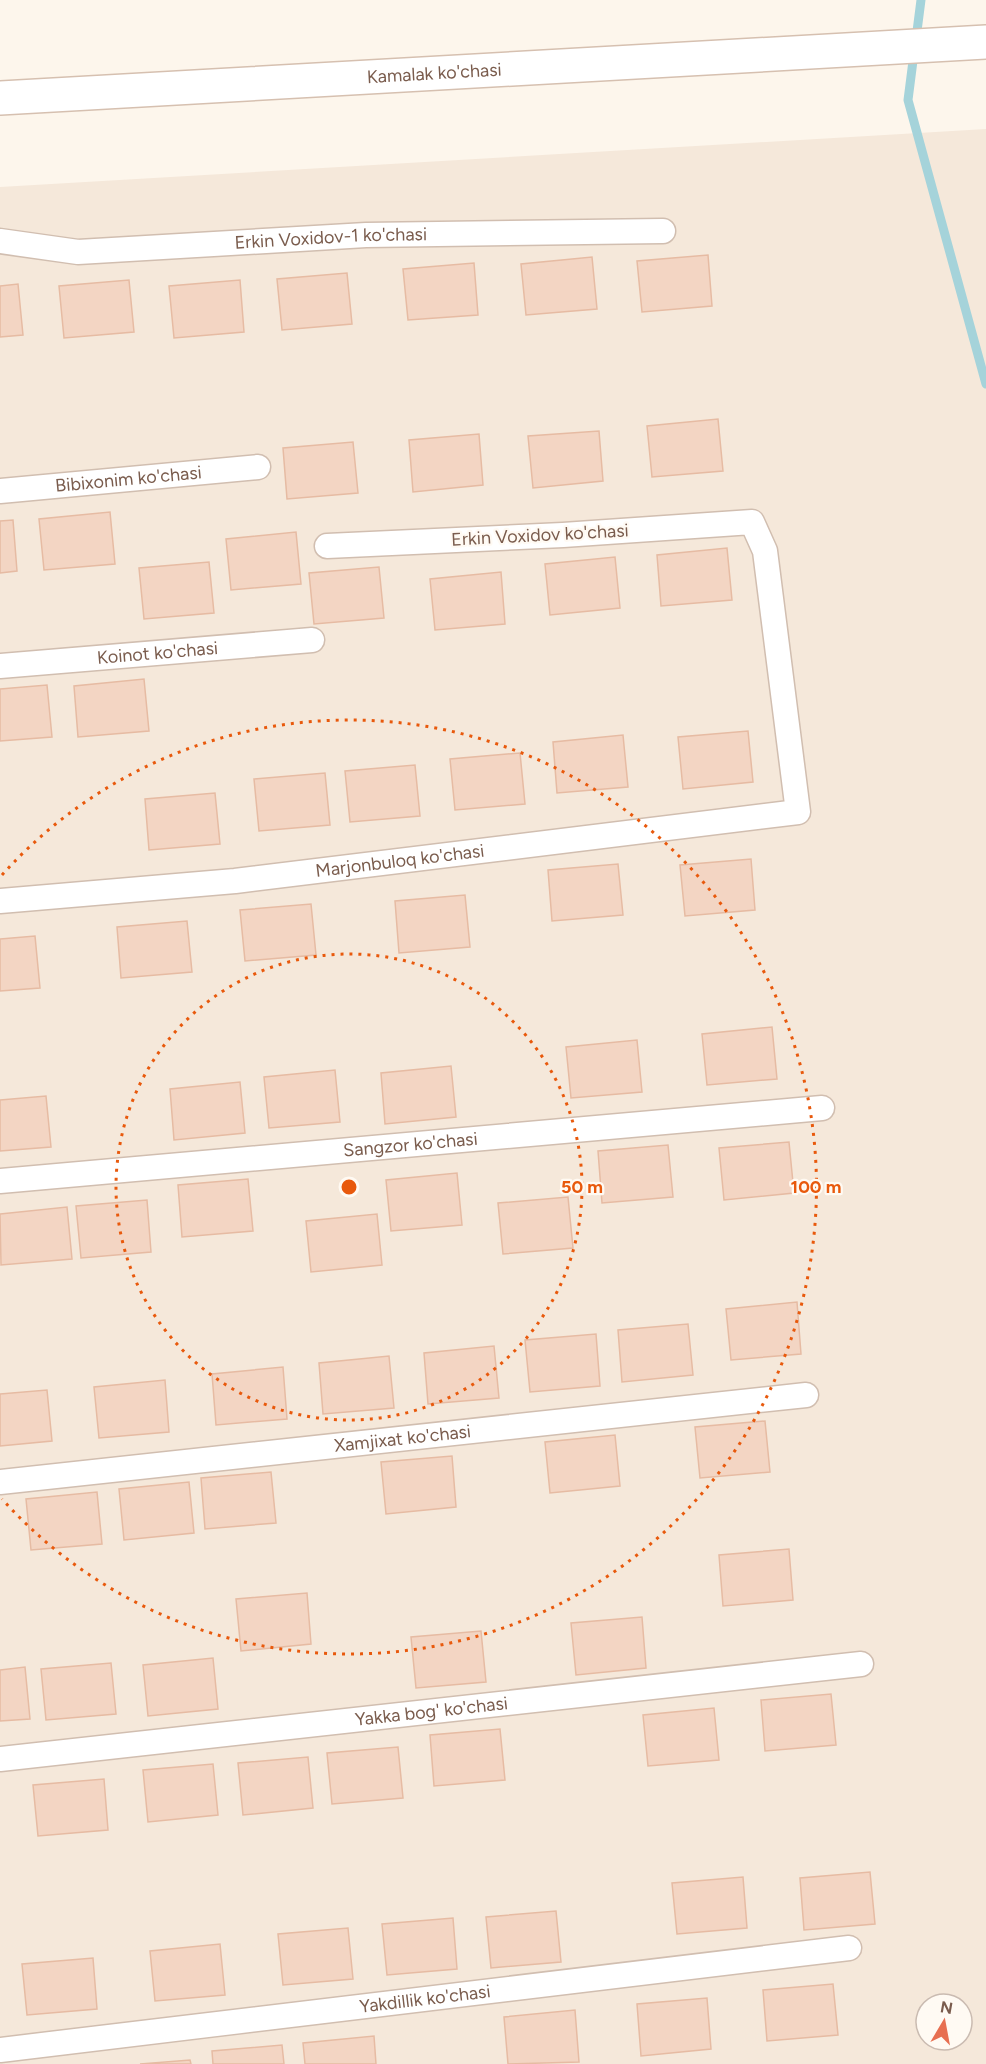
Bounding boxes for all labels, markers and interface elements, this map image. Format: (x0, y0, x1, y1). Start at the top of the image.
street label: Kamalak ko'chasi (366, 59, 502, 88)
street label: Erkin Voxidov-1 ko'chasi (234, 223, 427, 254)
street label: Bibixonim ko'chasi (54, 461, 203, 497)
street label: Erkin Voxidov ko'chasi (451, 519, 629, 551)
street label: Koinot ko'chasi (96, 637, 219, 669)
street label: Marjonbuloq ko'chasi (314, 840, 486, 882)
street label: Sangzor ko'chasi (342, 1128, 479, 1161)
text: 50 m (561, 1176, 603, 1198)
text: 100 m (791, 1176, 841, 1198)
centre of rings (339, 1177, 359, 1197)
street label: Xamjixat ko'chasi (333, 1420, 472, 1457)
street label: Yakka bog' ko'chasi (354, 1692, 509, 1731)
street label: Yakdillik ko'chasi (358, 1980, 492, 2018)
north arrow (914, 1992, 974, 2052)
text: N (939, 1997, 954, 2018)

